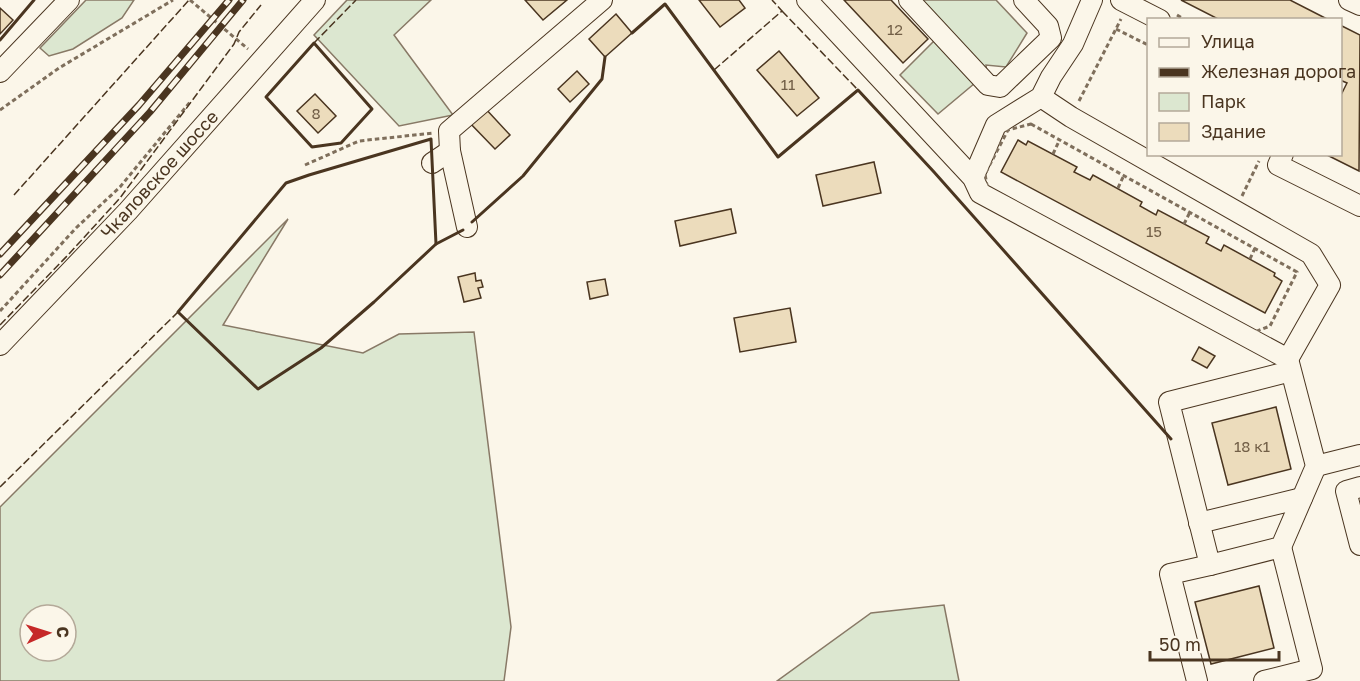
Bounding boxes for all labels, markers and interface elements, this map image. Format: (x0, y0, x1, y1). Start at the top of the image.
legend (1147, 18, 1342, 156)
house number: 12 (887, 20, 903, 38)
text: Улица (1201, 30, 1255, 52)
text: Железная дорога (1201, 60, 1356, 82)
house number: 11 (781, 75, 795, 93)
text: Парк (1201, 90, 1246, 112)
house number: 8 (311, 104, 321, 122)
street label: Чкаловское шоссе (96, 105, 222, 243)
text: Здание (1201, 120, 1266, 142)
house number: 15 (1146, 222, 1162, 240)
house number: 18 к1 (1234, 437, 1270, 455)
north arrow (18, 603, 78, 663)
scale bar (1150, 624, 1279, 662)
text: С (53, 626, 73, 638)
text: 50 m (1159, 633, 1201, 655)

